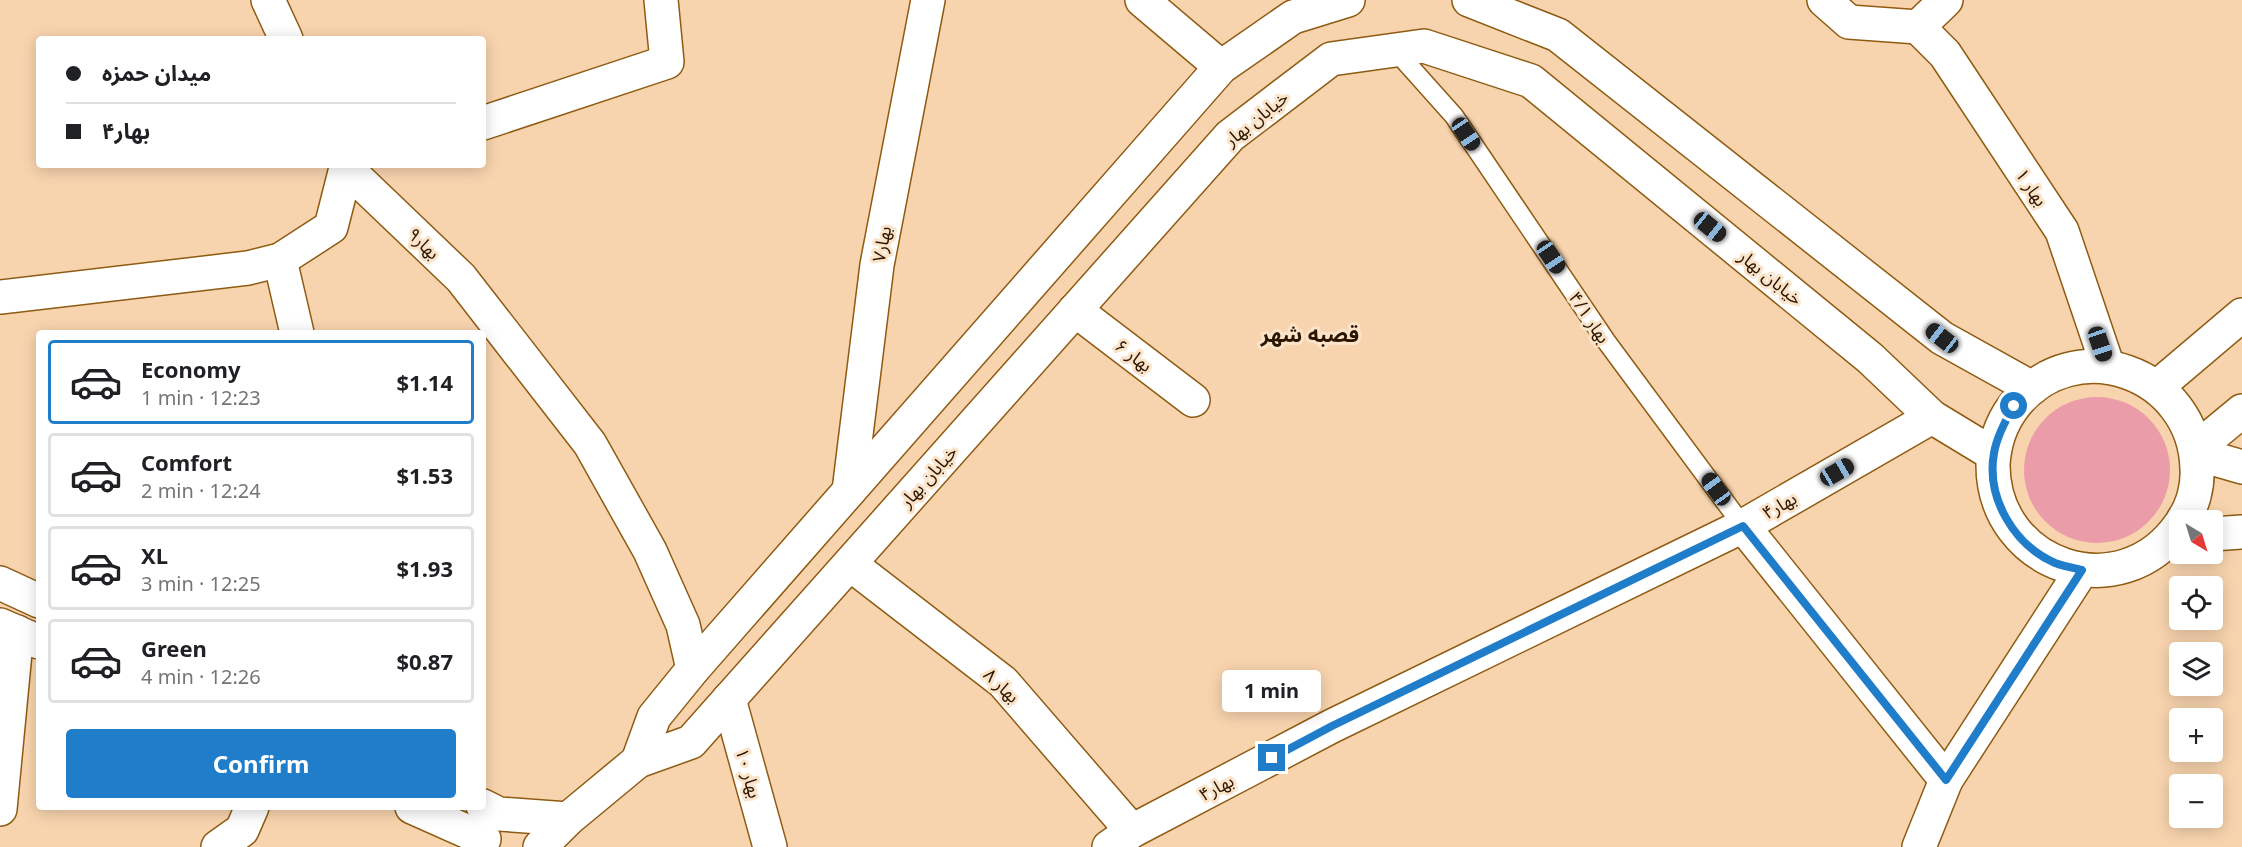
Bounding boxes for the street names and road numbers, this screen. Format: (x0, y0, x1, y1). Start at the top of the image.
street label: خیابان بهار (1218, 85, 1293, 152)
street label: بهار ۱ (2011, 163, 2053, 211)
street label: بهار۹ (403, 222, 445, 264)
street label: بهار۷ (866, 224, 896, 264)
street label: خیابان بهار (1733, 243, 1808, 310)
street label: بهار ۴/۱ (1564, 286, 1616, 348)
street label: بهار ۶ (1110, 333, 1158, 377)
street label: خیابان بهار (893, 440, 962, 513)
street label: بهار۴ (1757, 486, 1801, 524)
street label: بهار ۸ (979, 662, 1025, 708)
street label: بهار ۱۰ (730, 745, 768, 801)
street label: بهار۴ (1194, 768, 1238, 806)

